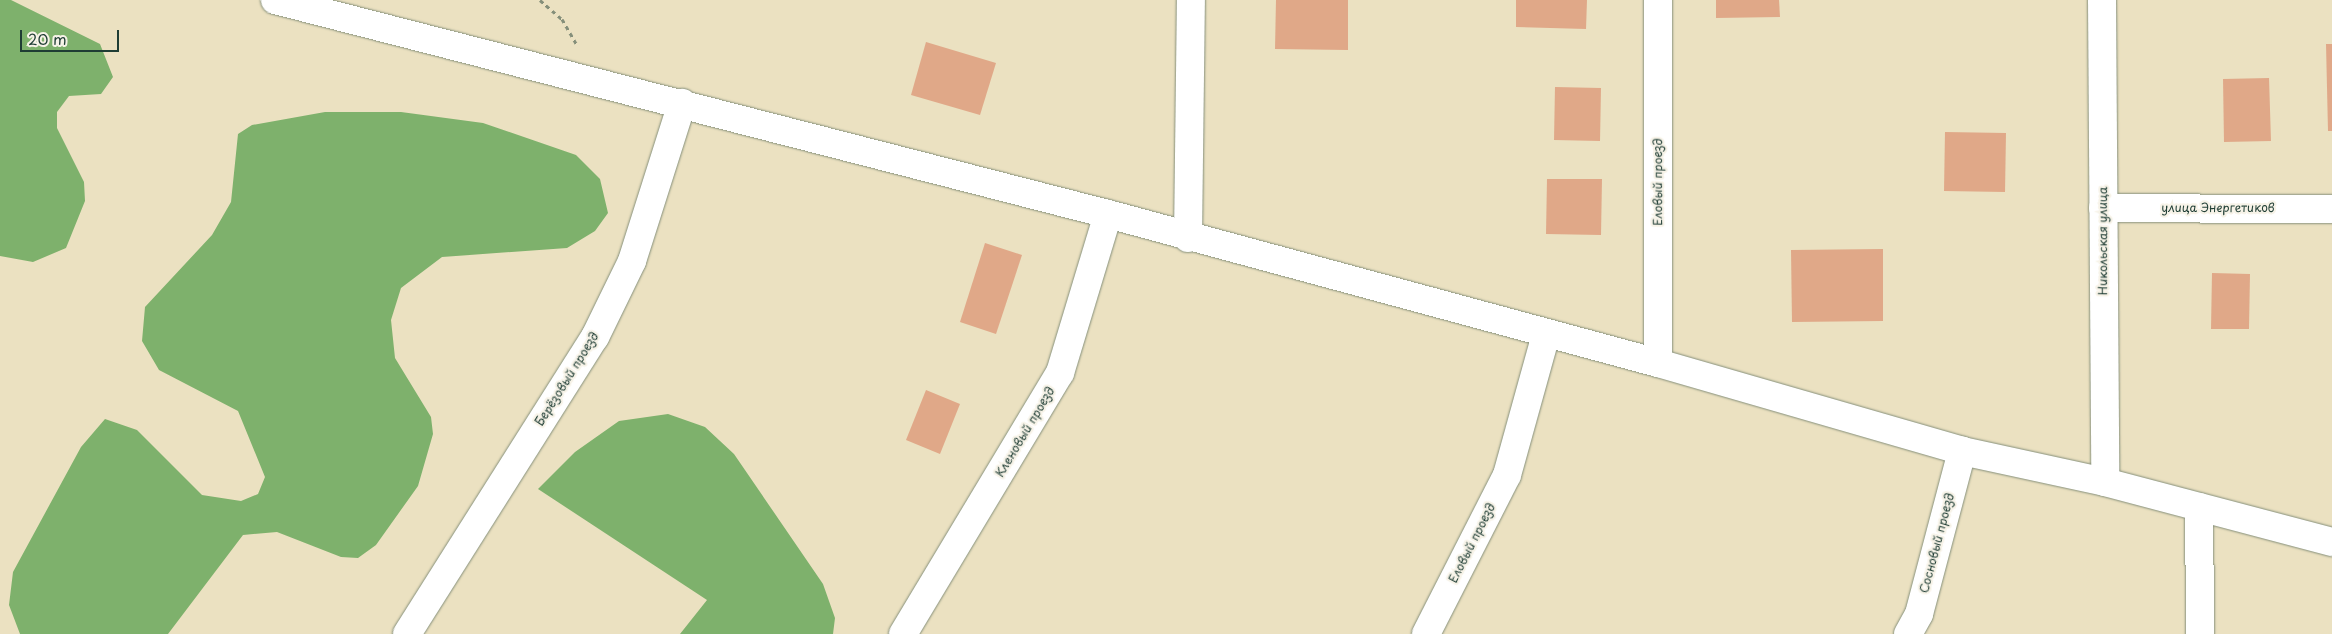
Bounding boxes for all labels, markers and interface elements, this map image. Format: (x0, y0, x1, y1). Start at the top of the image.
scale bar (22, 20, 121, 52)
text: 20 m (28, 27, 67, 50)
street label: Еловый проезд (1651, 139, 1665, 225)
street label: Никольская улица (2096, 186, 2110, 296)
street label: улица Энергетиков (2161, 201, 2275, 215)
street label: Берёзовый проезд (532, 330, 602, 428)
street label: Кленовый проезд (993, 384, 1057, 480)
street label: Сосновый проезд (1917, 492, 1957, 594)
street label: Еловый проезд (1446, 501, 1498, 585)

